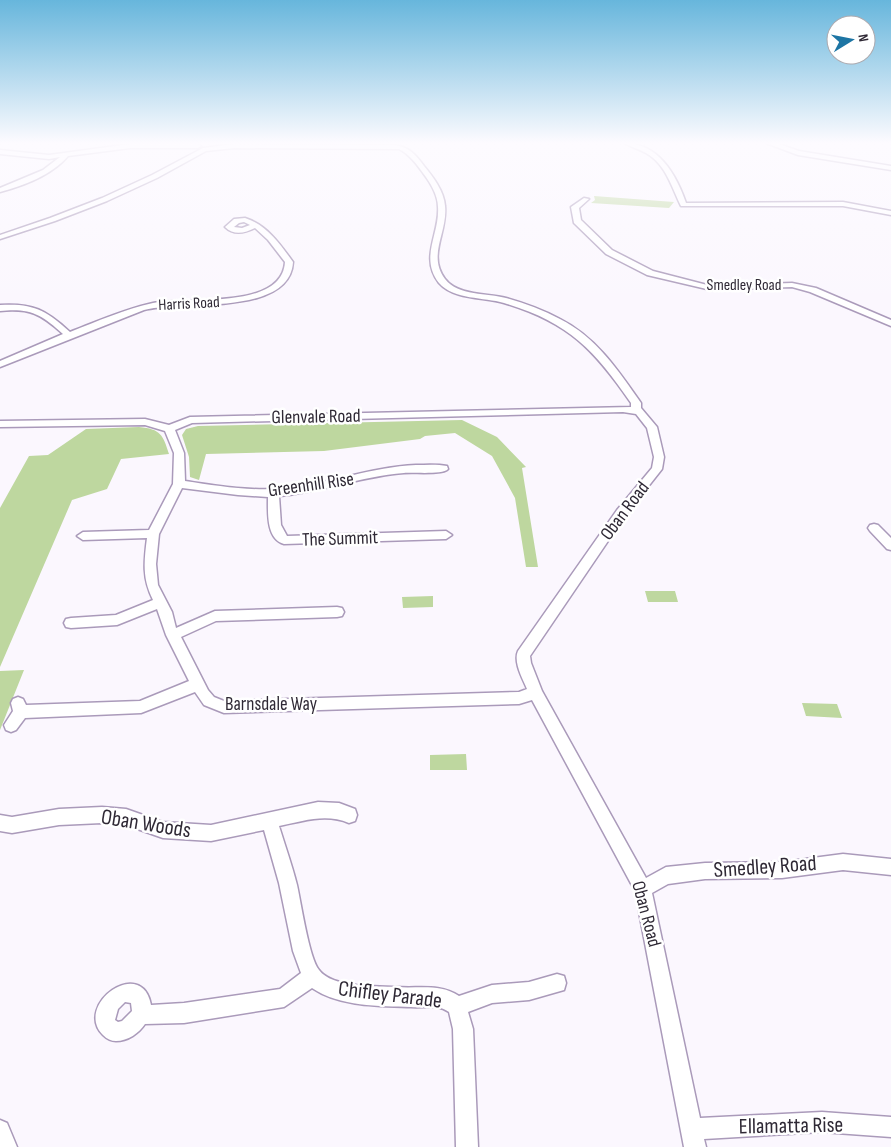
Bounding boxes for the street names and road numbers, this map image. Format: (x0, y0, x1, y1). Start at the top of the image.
street label: Smedley Road (707, 276, 781, 295)
street label: Harris Road (158, 293, 220, 315)
street label: Glenvale Road (271, 405, 361, 429)
street label: Greenhill Rise (267, 468, 355, 502)
street label: Oban Road (596, 477, 654, 545)
street label: The Summit (302, 526, 379, 552)
street label: Barnsdale Way (225, 693, 318, 716)
street label: Oban Woods (99, 804, 193, 844)
street label: Smedley Road (713, 850, 817, 884)
street label: Oban Road (626, 878, 666, 950)
street label: Chifley Parade (337, 975, 443, 1015)
street label: Ellamatta Rise (738, 1112, 844, 1140)

